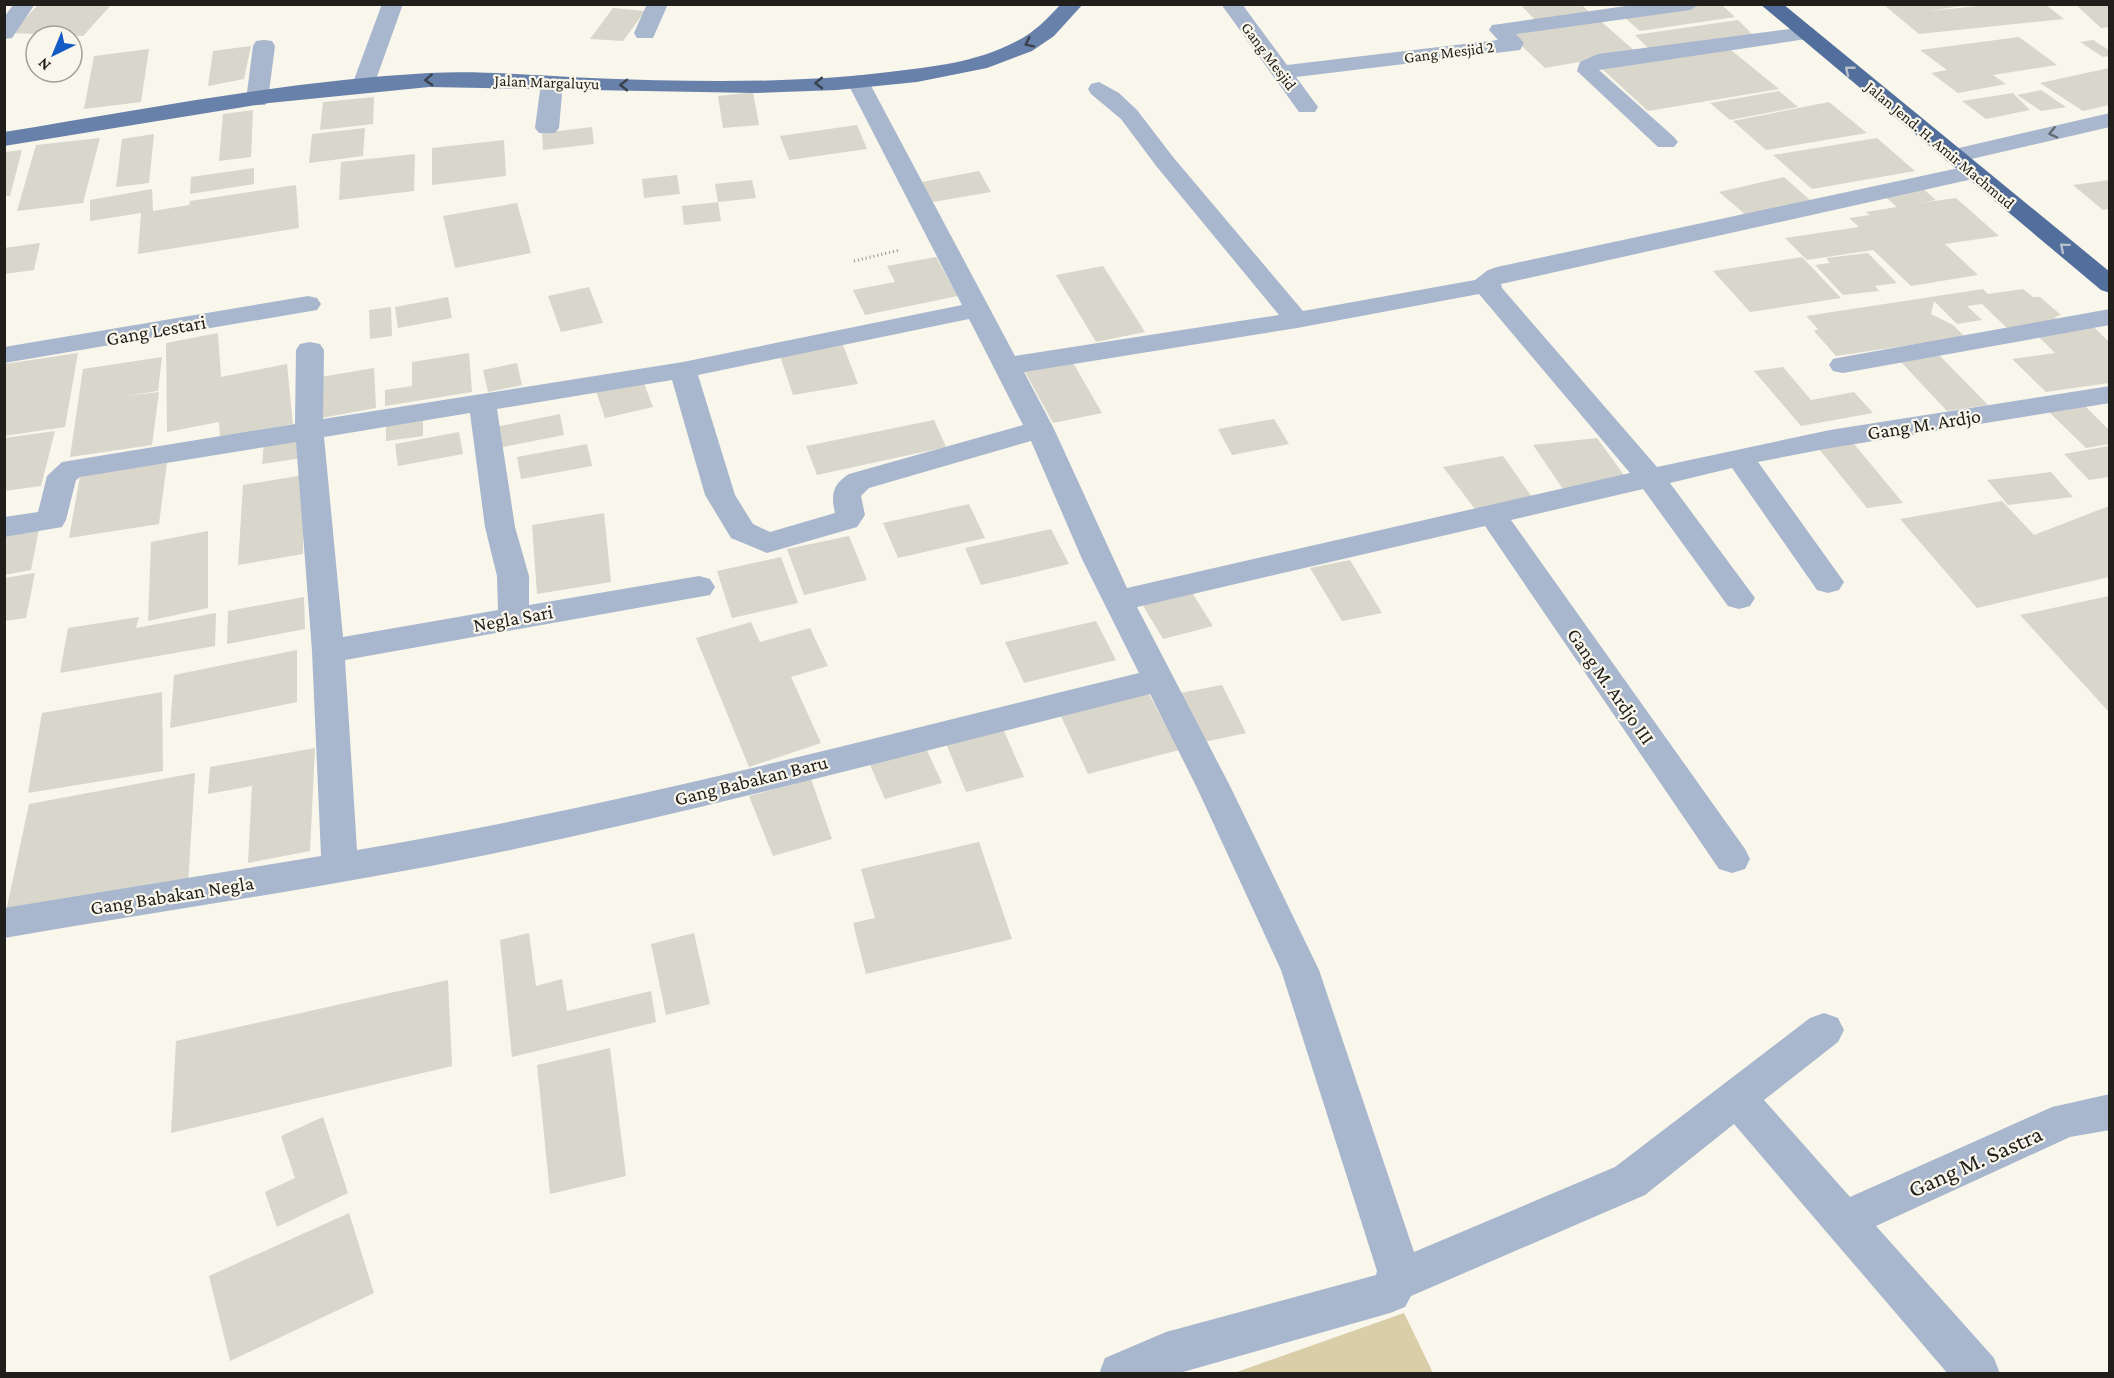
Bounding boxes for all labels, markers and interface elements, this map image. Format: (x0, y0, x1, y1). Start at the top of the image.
street label: Gang Mesjid (1237, 19, 1300, 94)
north arrow (24, 24, 84, 84)
one-way arrow (1025, 36, 1036, 48)
street label: Gang Mesjid 2 (1403, 38, 1496, 67)
text: N (34, 55, 54, 75)
one-way arrow (1845, 66, 1856, 77)
street label: Jalan Margaluyu (492, 72, 600, 93)
one-way arrow (424, 74, 433, 87)
one-way arrow (814, 77, 823, 89)
street label: Jalan Jend. H. Amir Machmud (1860, 77, 2018, 213)
one-way arrow (619, 79, 628, 91)
one-way arrow (2048, 126, 2058, 139)
one-way arrow (2060, 244, 2071, 255)
street label: Gang Lestari (104, 310, 208, 351)
street label: Gang M. Ardjo (1866, 404, 1982, 445)
street label: Negla Sari (471, 600, 555, 637)
street label: Gang M. Ardjo III (1562, 624, 1659, 749)
street label: Gang Babakan Baru (672, 750, 830, 811)
street label: Gang Babakan Negla (89, 871, 255, 920)
street label: Gang M. Sastra (1904, 1119, 2046, 1203)

